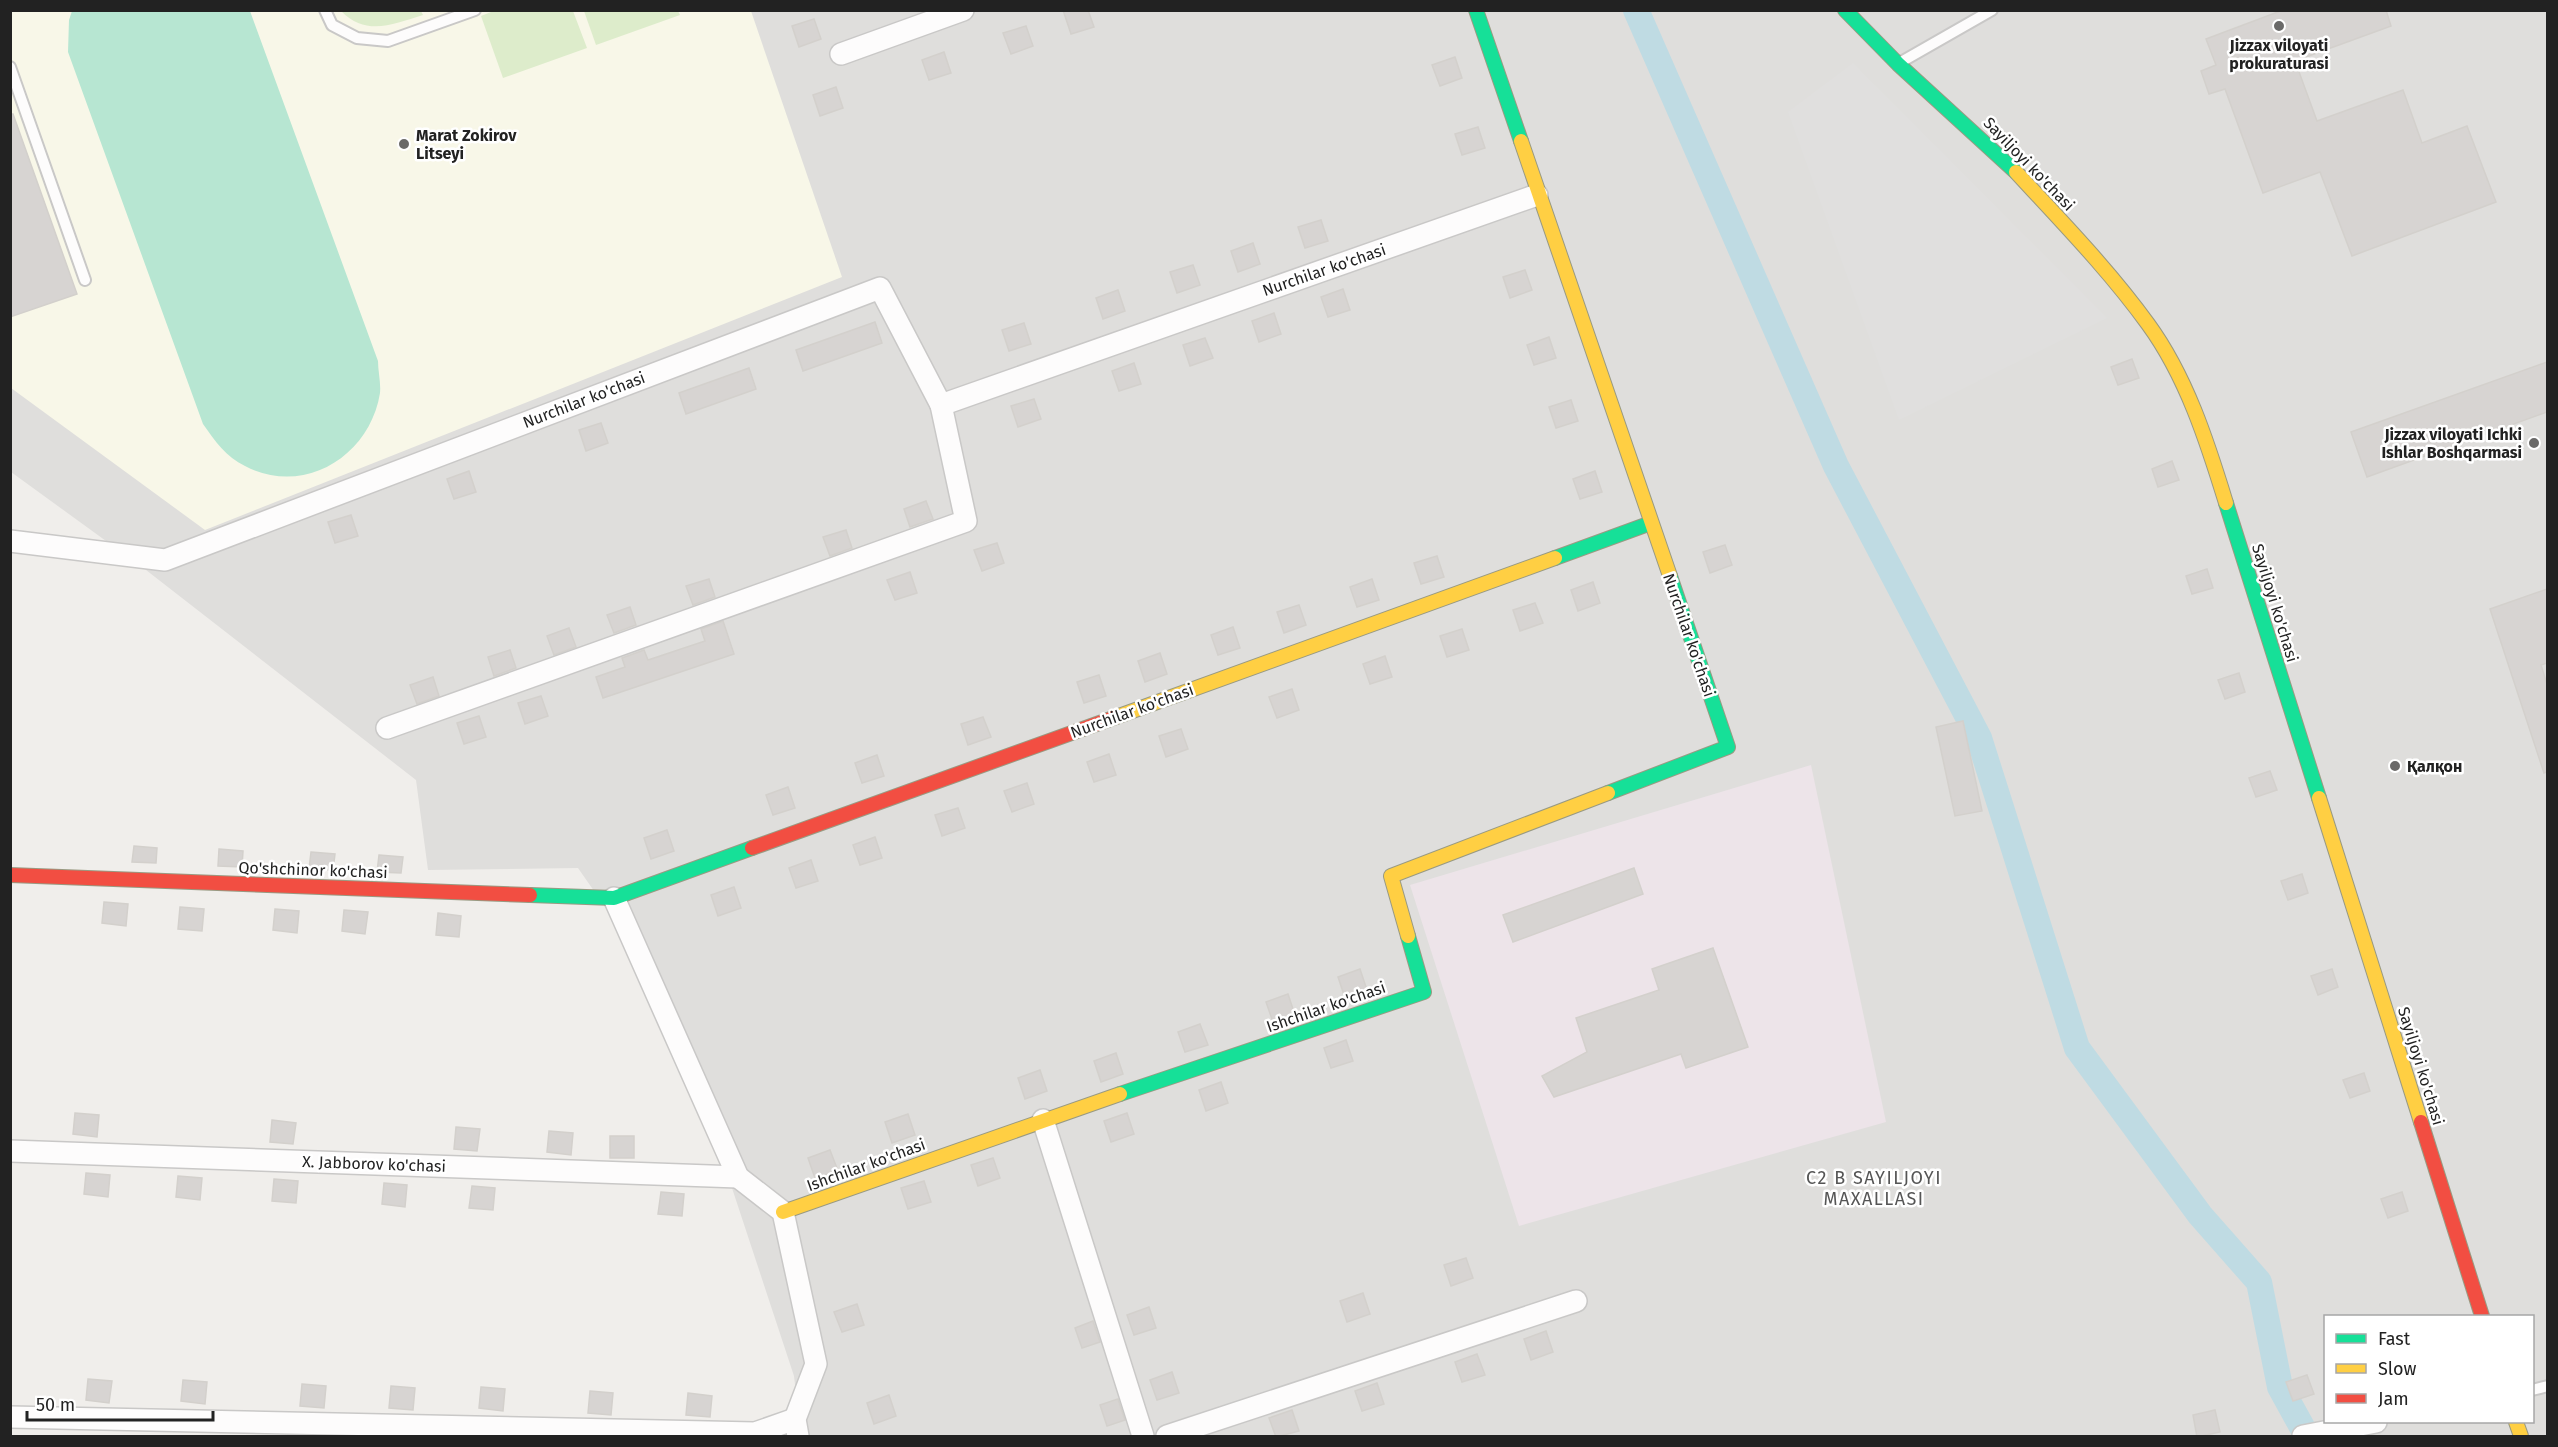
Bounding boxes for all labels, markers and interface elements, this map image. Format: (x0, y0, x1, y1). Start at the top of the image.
marker: Jizzax viloyati prokuraturasi (2272, 19, 2286, 33)
place label: Jizzax viloyati prokuraturasi (2229, 36, 2329, 73)
street label: Sayiljoyi ko'chasi (1980, 113, 2078, 215)
place label: Marat Zokirov Litseyi (416, 126, 517, 163)
marker: Marat Zokirov Litseyi (397, 137, 411, 151)
street label: Nurchilar ko'chasi (1260, 240, 1388, 300)
street label: Nurchilar ko'chasi (520, 368, 648, 432)
place label: Jizzax viloyati Ichki Ishlar Boshqarmasi (2381, 425, 2522, 462)
marker: Jizzax viloyati Ichki Ishlar Boshqarmasi (2527, 436, 2541, 450)
street label: Sayiljoyi ko'chasi (2248, 542, 2302, 664)
street label: Nurchilar ko'chasi (1659, 571, 1719, 699)
street label: Nurchilar ko'chasi (1068, 680, 1196, 742)
place label: Қалқон (2407, 757, 2462, 776)
marker: Қалқон (2388, 759, 2402, 773)
street label: Qo'shchinor ko'chasi (238, 858, 388, 882)
street label: Ishchilar ko'chasi (1264, 978, 1388, 1036)
street label: Sayiljoyi ko'chasi (2394, 1005, 2448, 1127)
street label: Ishchilar ko'chasi (804, 1135, 928, 1195)
street label: X. Jabborov ko'chasi (302, 1152, 446, 1176)
district label: C2 B SAYILJOYI MAXALLASI (1806, 1167, 1942, 1210)
legend (2324, 1315, 2534, 1423)
text: Fast (2378, 1328, 2411, 1350)
text: Slow (2378, 1358, 2417, 1380)
scale bar (27, 1384, 213, 1422)
text: Jam (2378, 1388, 2409, 1410)
text: 50 m (36, 1394, 75, 1416)

